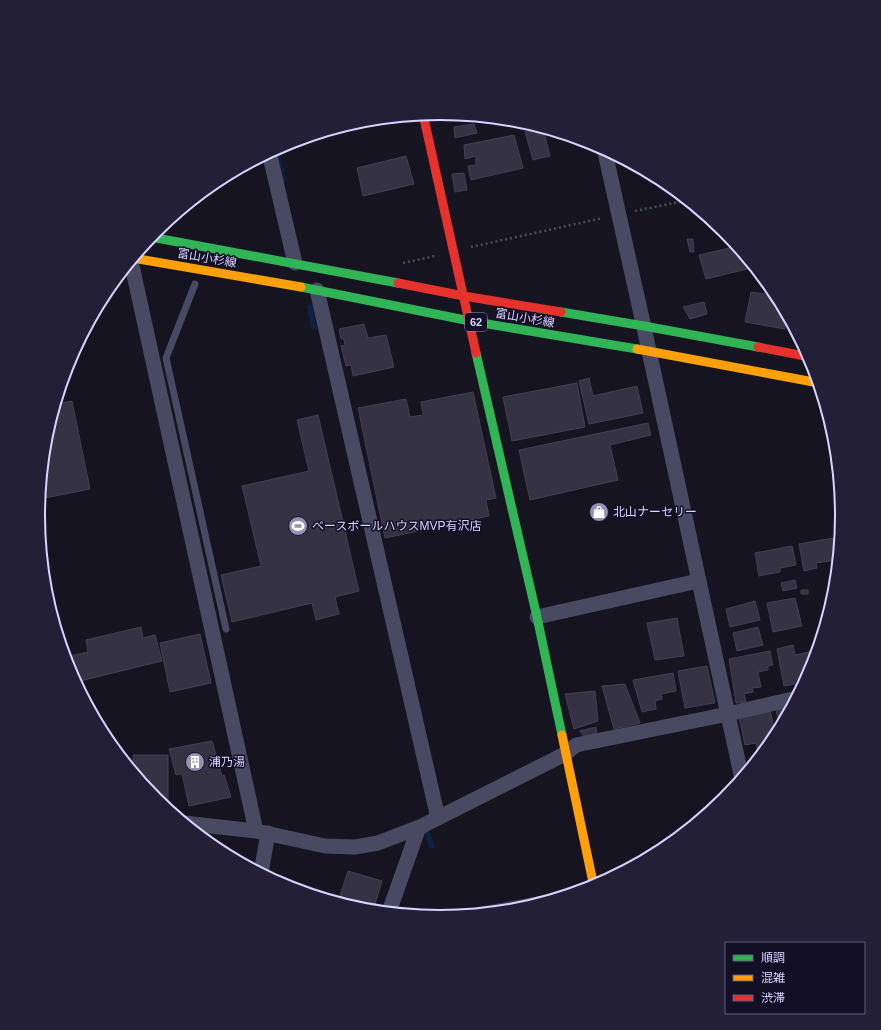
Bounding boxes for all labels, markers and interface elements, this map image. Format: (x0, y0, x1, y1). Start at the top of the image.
street label: 富山小杉線 (176, 246, 238, 270)
street label: 富山小杉線 (494, 306, 556, 330)
road number: 62 (465, 313, 487, 331)
shop icon: 北山ナーセリー (588, 501, 610, 523)
place label: 北山ナーセリー (613, 505, 697, 519)
sports icon: ベースボールハウスMVP有沢店 (287, 515, 309, 537)
place label: ベースボールハウスMVP有沢店 (312, 519, 481, 533)
building icon: 浦乃湯 (184, 751, 206, 773)
place label: 浦乃湯 (209, 755, 245, 769)
legend (725, 942, 865, 1014)
text: 順調 (761, 951, 785, 965)
text: 混雑 (761, 971, 785, 985)
text: 渋滞 (761, 991, 785, 1005)

